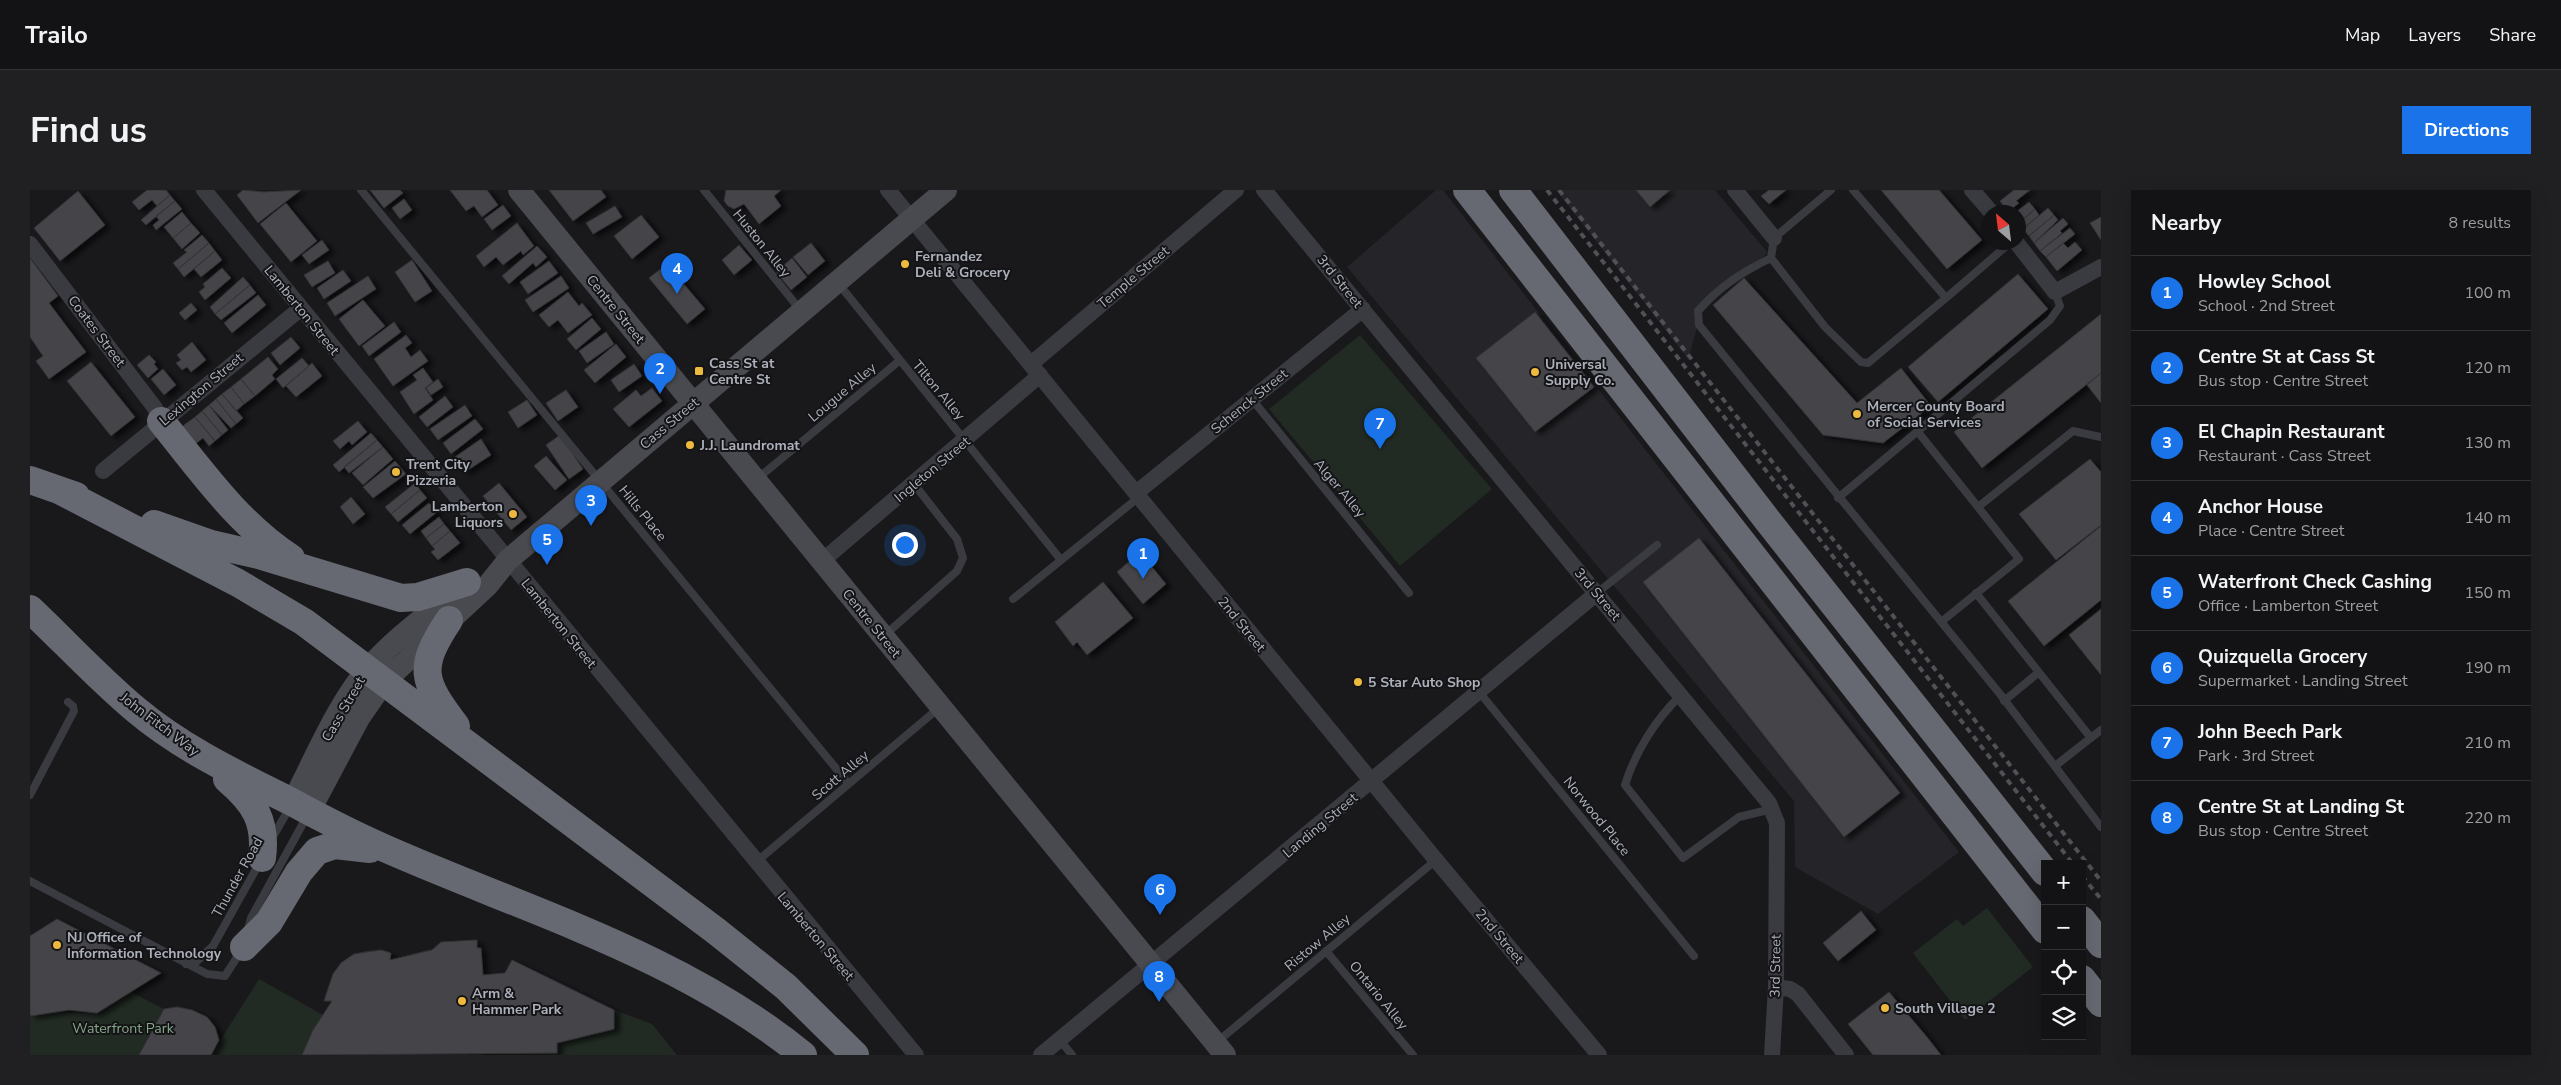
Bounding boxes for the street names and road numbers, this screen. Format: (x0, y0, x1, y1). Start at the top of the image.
street label: Huston Alley (728, 205, 795, 282)
street label: Temple Street (1093, 242, 1173, 313)
street label: 3rd Street (1312, 251, 1367, 312)
street label: Lamberton Street (260, 261, 344, 359)
street label: Centre Street (582, 271, 649, 348)
street label: Coates Street (63, 292, 130, 371)
street label: Lexington Street (155, 349, 247, 430)
street label: Tilton Alley (908, 356, 970, 425)
street label: Lougue Alley (804, 358, 881, 426)
street label: Schenck Street (1207, 364, 1292, 438)
street label: Cass Street (636, 393, 703, 454)
street label: Ingleton Street (890, 432, 974, 507)
street label: Alger Alley (1309, 455, 1370, 522)
street label: Hills Place (614, 481, 671, 545)
street label: 3rd Street (1570, 564, 1625, 625)
street label: Lamberton Street (517, 574, 601, 672)
street label: Centre Street (838, 585, 905, 662)
street label: 2nd Street (1213, 593, 1270, 656)
street label: Cass Street (317, 673, 370, 745)
street label: John Fitch Way (115, 688, 204, 761)
street label: Scott Alley (808, 745, 873, 805)
street label: Norwood Place (1559, 773, 1634, 860)
street label: Landing Street (1279, 788, 1362, 862)
street label: Thunder Road (208, 834, 267, 921)
street label: Lamberton Street (773, 888, 858, 985)
street label: 2nd Street (1471, 905, 1528, 968)
street label: Ristow Alley (1281, 909, 1355, 975)
street label: 3rd Street (1765, 934, 1786, 998)
street label: Ontario Alley (1345, 957, 1413, 1034)

